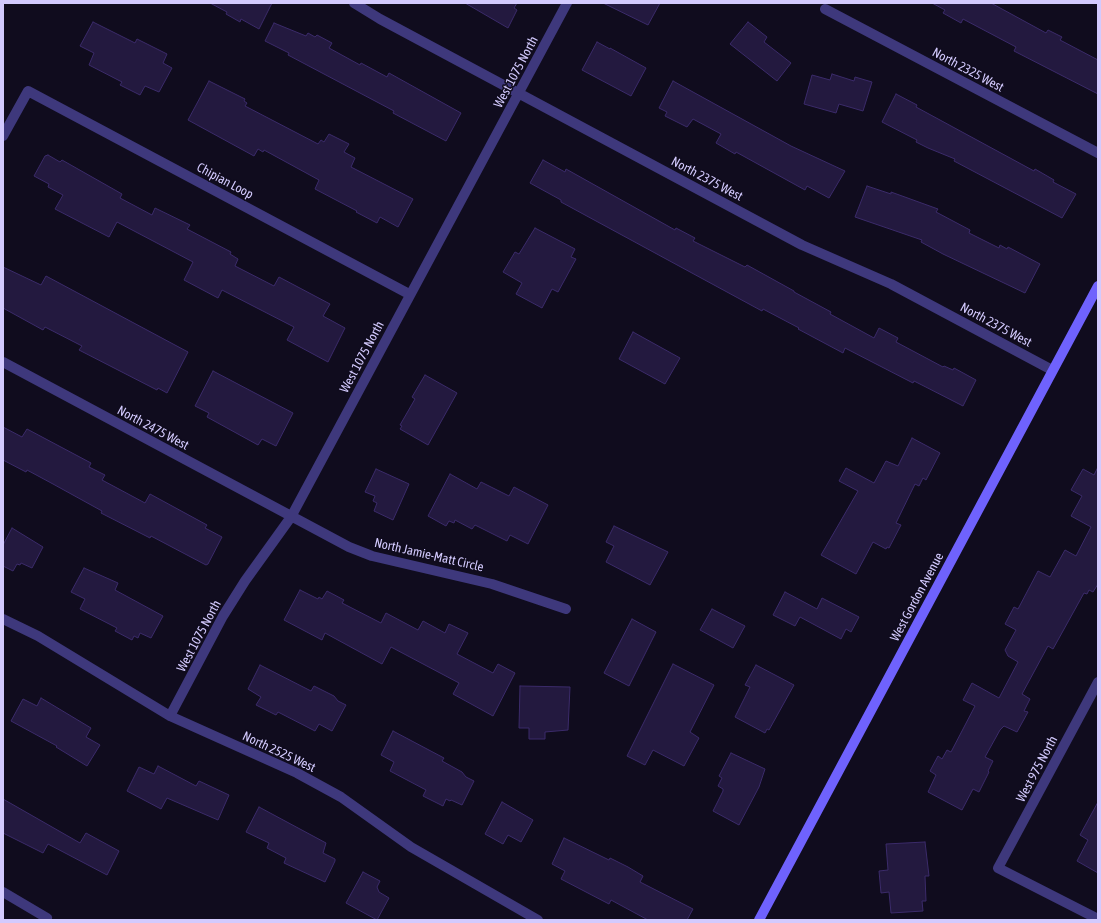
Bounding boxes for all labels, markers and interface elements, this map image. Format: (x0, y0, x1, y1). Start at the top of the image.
street label: West 1075 North (491, 34, 541, 110)
street label: North 2325 West (930, 45, 1006, 95)
street label: North 2375 West (669, 154, 745, 204)
street label: Chipian Loop (194, 160, 256, 202)
street label: North 2375 West (958, 300, 1034, 350)
street label: West 1075 North (337, 319, 387, 395)
street label: North 2475 West (115, 403, 191, 453)
street label: North Jamie-Matt Circle (373, 535, 485, 575)
street label: West Gordon Avenue (887, 550, 947, 644)
street label: West 1075 North (174, 598, 224, 674)
street label: North 2525 West (240, 728, 318, 776)
street label: West 975 North (1013, 733, 1061, 805)

